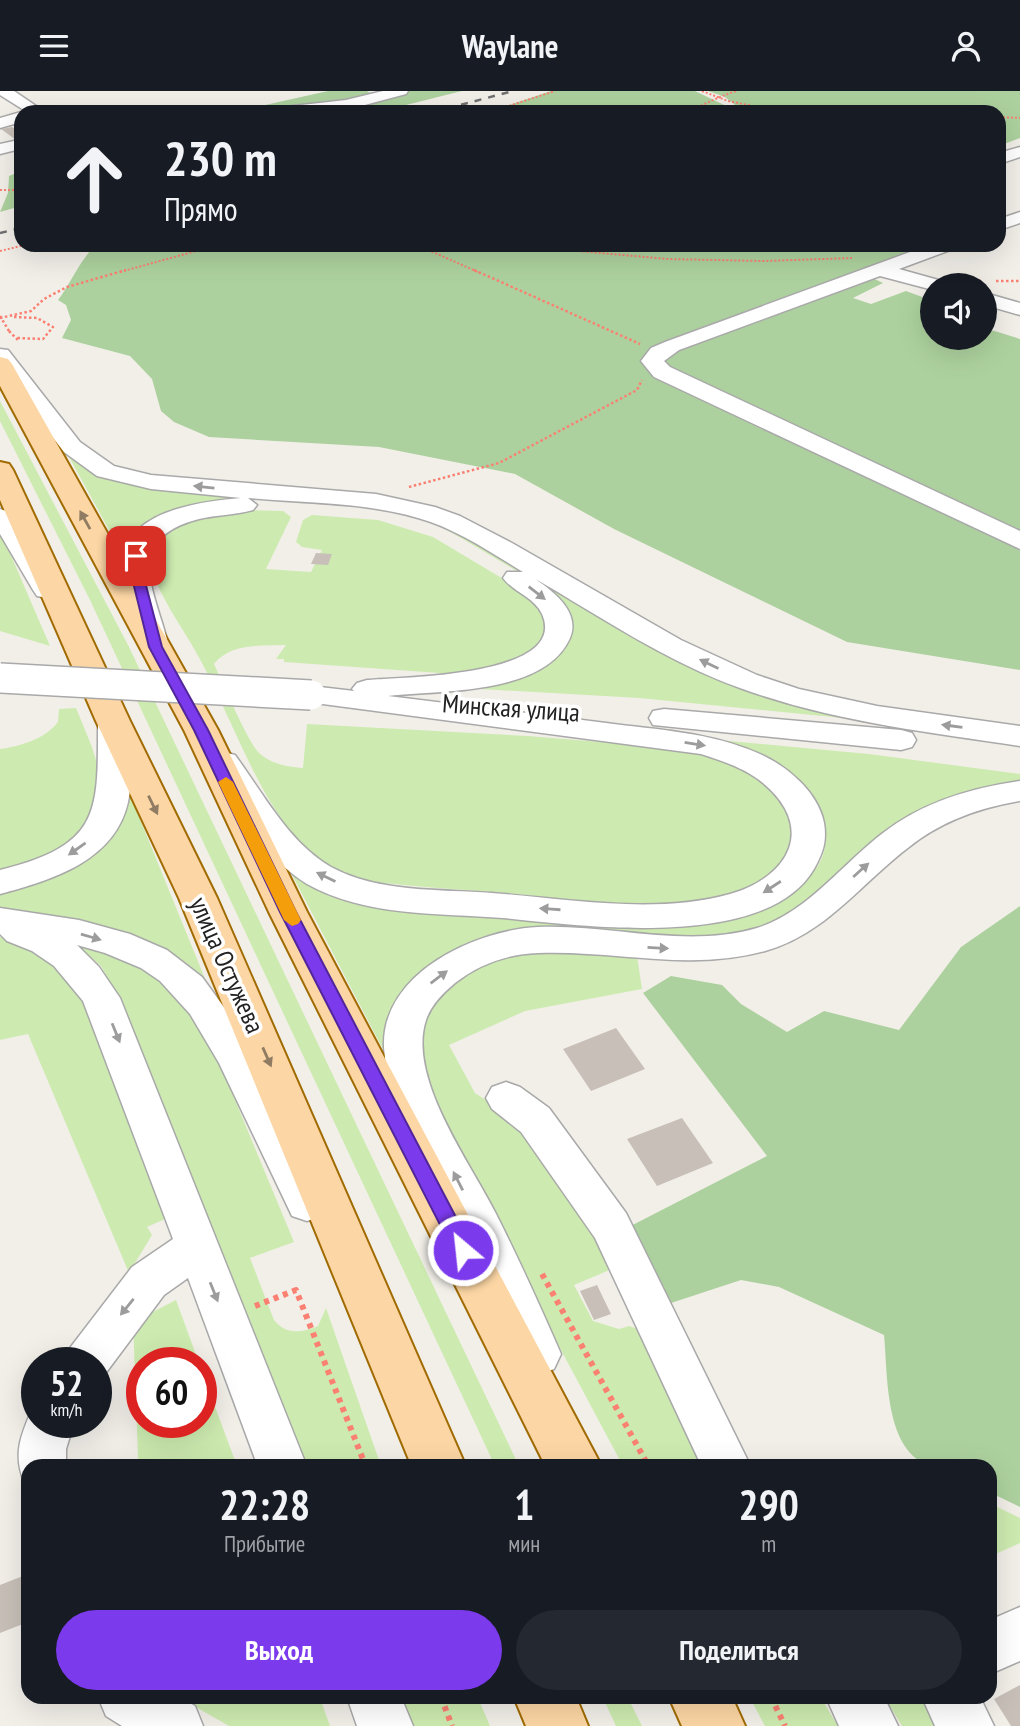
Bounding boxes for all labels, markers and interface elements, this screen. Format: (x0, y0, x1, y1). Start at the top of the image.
text: Waylane (462, 25, 558, 67)
icon: menu (35, 27, 73, 65)
icon: person (947, 27, 985, 65)
text: 230 m (164, 126, 277, 190)
icon: ahead (49, 133, 140, 224)
text: Прямо (164, 188, 238, 230)
map controls (920, 273, 997, 350)
button: sound (920, 273, 997, 350)
one-way arrow (193, 482, 215, 493)
one-way arrow (80, 509, 92, 529)
pin (106, 526, 166, 586)
icon: arrive (117, 537, 155, 575)
one-way arrow (527, 586, 545, 601)
one-way arrow (699, 659, 719, 670)
street label: Минская улица (441, 686, 581, 729)
one-way arrow (941, 720, 963, 731)
one-way arrow (684, 739, 706, 750)
one-way arrow (147, 795, 159, 815)
one-way arrow (68, 842, 86, 856)
one-way arrow (853, 863, 870, 878)
one-way arrow (316, 872, 336, 883)
one-way arrow (763, 881, 782, 894)
street label: улица Остужева (183, 892, 272, 1038)
one-way arrow (539, 904, 561, 915)
one-way arrow (81, 932, 102, 942)
one-way arrow (647, 943, 669, 954)
one-way arrow (430, 969, 448, 984)
one-way arrow (111, 1023, 122, 1044)
one-way arrow (261, 1047, 273, 1067)
one-way arrow (452, 1171, 463, 1191)
position arrow (426, 1213, 500, 1287)
one-way arrow (209, 1281, 220, 1302)
one-way arrow (120, 1299, 135, 1316)
speed limit sign: 60 (126, 1347, 217, 1438)
text: 52 (50, 1360, 83, 1406)
text: km/h (51, 1398, 82, 1421)
text: 22:28 (219, 1477, 310, 1532)
text: 1 (514, 1477, 534, 1532)
text: 290 (739, 1477, 799, 1532)
text: Прибытие (224, 1529, 305, 1558)
text: мин (508, 1529, 540, 1558)
text: m (761, 1529, 776, 1558)
button: Выход (56, 1610, 502, 1690)
button: Поделиться (516, 1610, 962, 1690)

